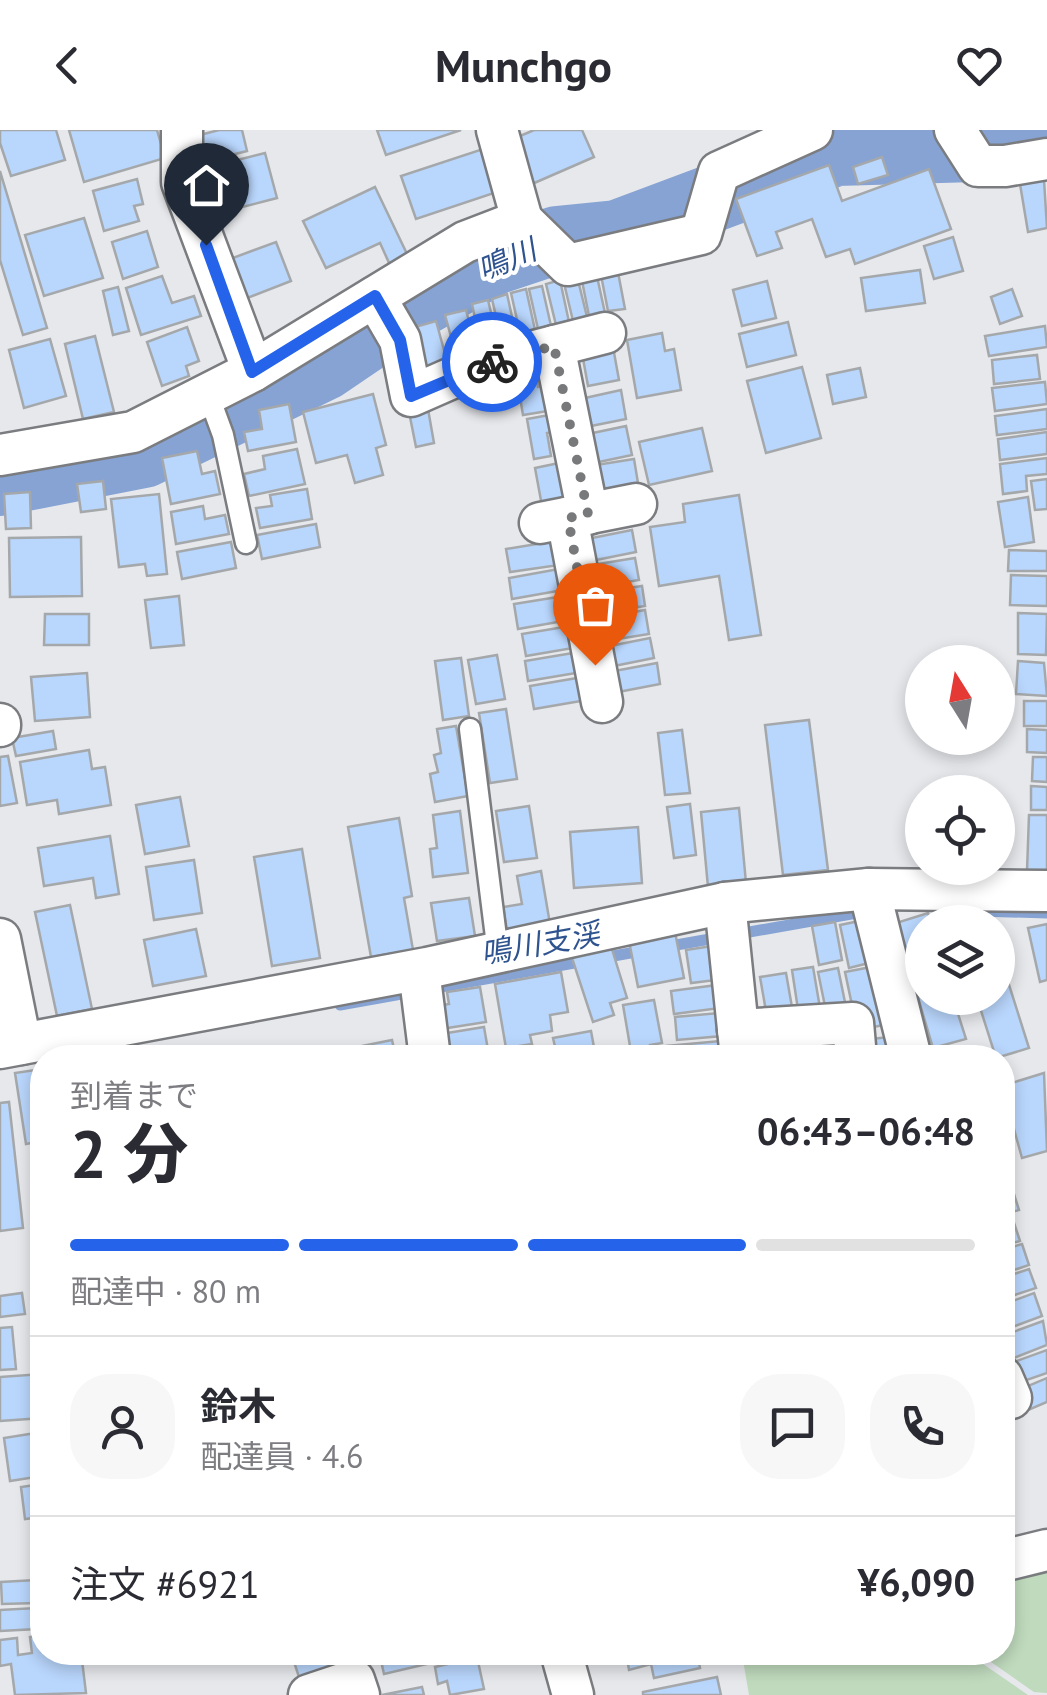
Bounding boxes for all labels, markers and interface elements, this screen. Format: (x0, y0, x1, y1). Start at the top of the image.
text: Munchgo (435, 36, 612, 94)
icon: back (40, 38, 95, 93)
icon: heart (952, 38, 1007, 93)
pin (164, 143, 249, 246)
icon: home (179, 158, 234, 213)
water label: 鳴川 (471, 228, 544, 288)
courier (442, 312, 542, 412)
icon: bike (465, 335, 520, 390)
pin (553, 563, 638, 666)
icon: bag (568, 578, 623, 633)
north arrow (905, 645, 1015, 755)
map controls (905, 645, 1015, 1015)
button: locate (905, 775, 1015, 885)
button: layers (905, 905, 1015, 1015)
water label: 鳴川支渓 (477, 912, 606, 972)
text: 到着まで (70, 1074, 198, 1116)
text: 06:43–06:48 (757, 1106, 975, 1155)
text: 2 分 (70, 1111, 188, 1195)
text: 配達中 · 80 m (70, 1270, 261, 1312)
button: person (70, 1374, 175, 1479)
button: chat (740, 1374, 845, 1479)
button: phone (870, 1374, 975, 1479)
text: 鈴木 (200, 1381, 276, 1430)
text: 配達員 · 4.6 (200, 1435, 363, 1477)
text: ¥6,090 (858, 1557, 975, 1606)
text: 注文 #6921 (70, 1559, 260, 1608)

